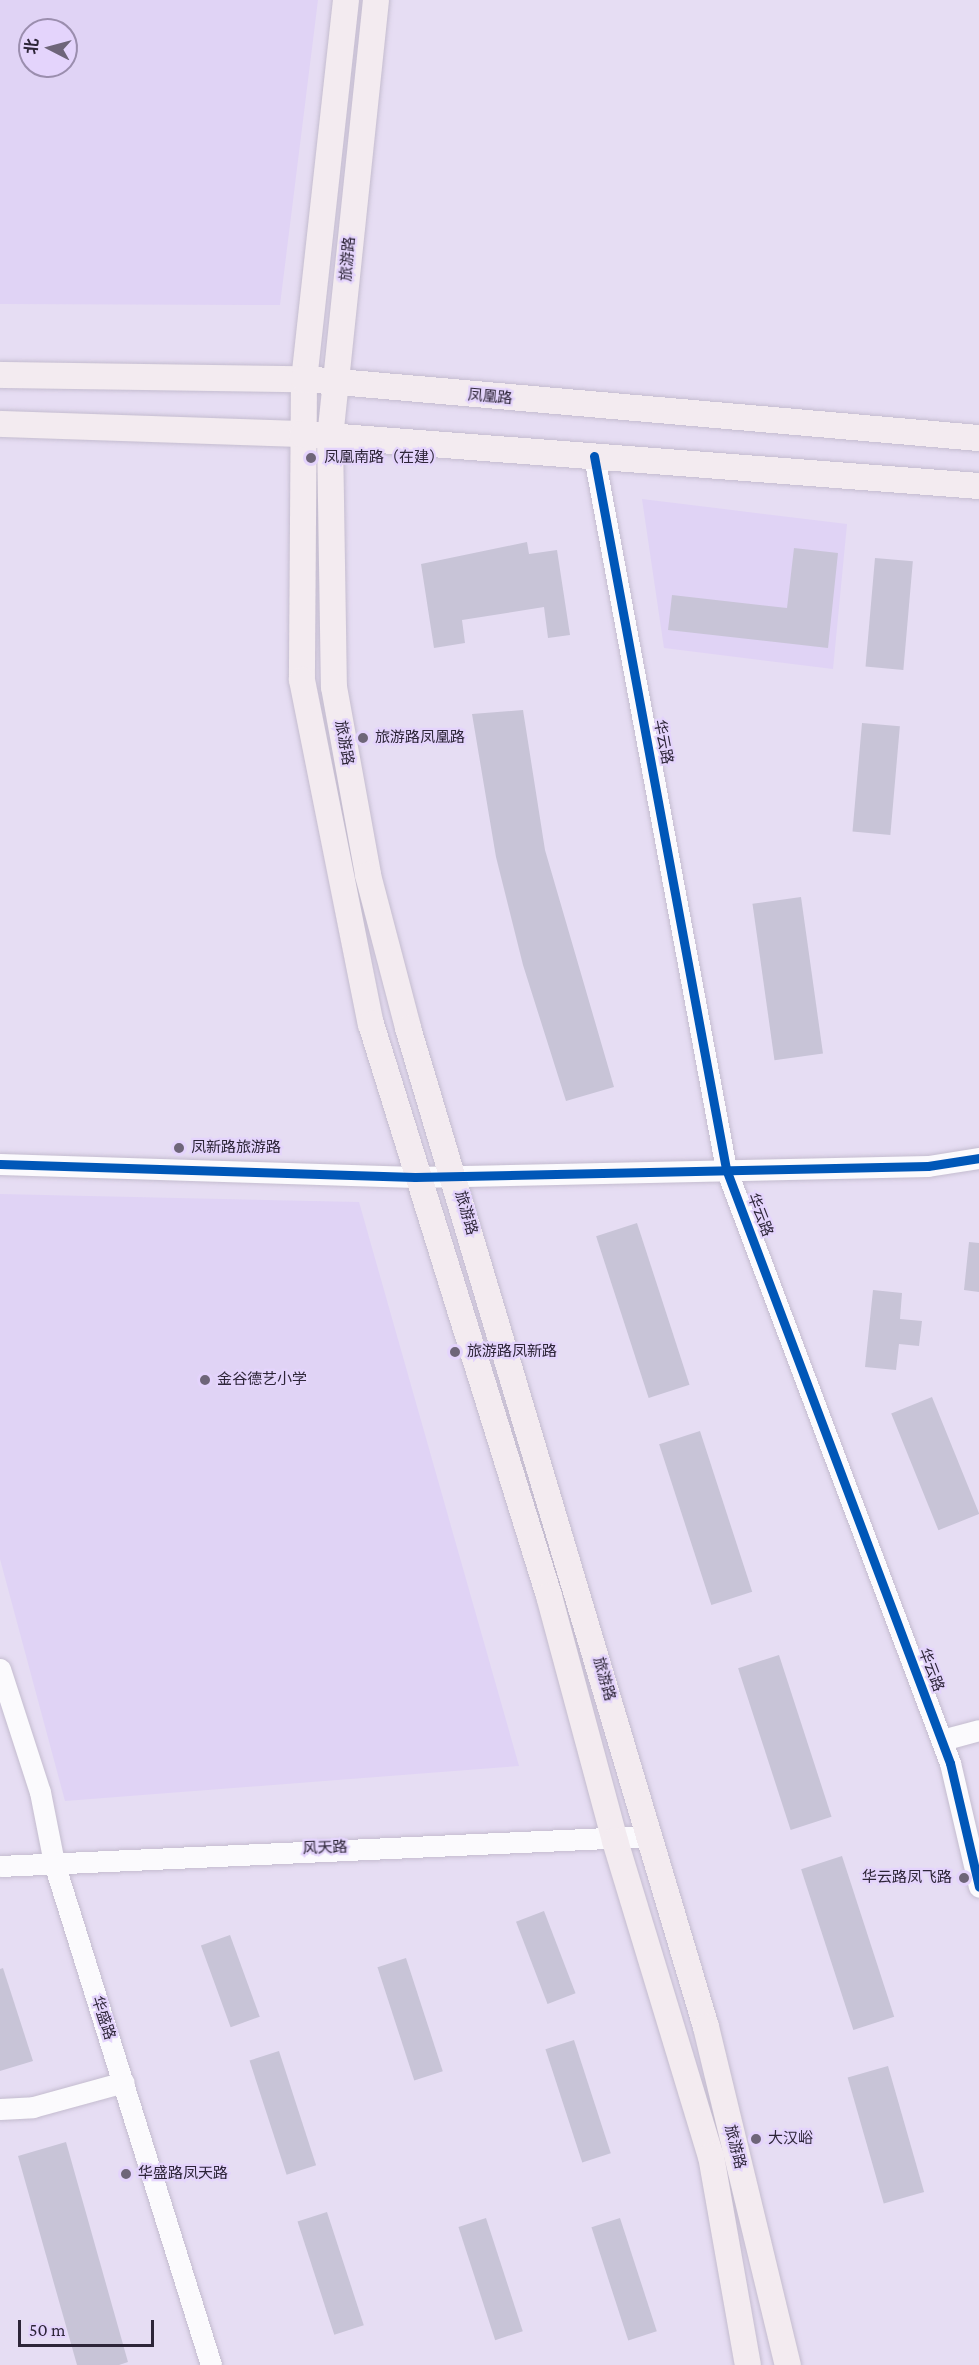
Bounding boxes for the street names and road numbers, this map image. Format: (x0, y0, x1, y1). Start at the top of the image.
street label: 旅游路 (337, 236, 359, 282)
street label: 凤凰路 (467, 386, 513, 408)
street label: 华云路 (650, 718, 676, 766)
street label: 旅游路 (331, 719, 357, 767)
street label: 旅游路 (451, 1189, 481, 1237)
street label: 华云路 (744, 1191, 776, 1239)
street label: 华云路 (915, 1646, 947, 1694)
street label: 旅游路 (589, 1655, 619, 1703)
street label: 风天路 (302, 1838, 348, 1858)
street label: 华盛路 (87, 1994, 119, 2042)
street label: 旅游路 (721, 2123, 749, 2171)

